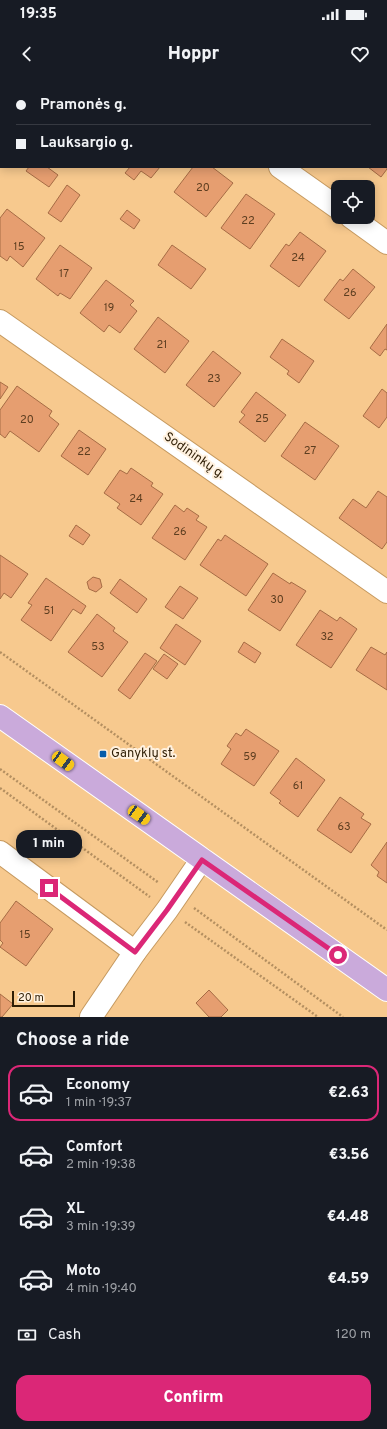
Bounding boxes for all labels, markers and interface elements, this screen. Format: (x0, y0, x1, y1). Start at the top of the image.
text: 19:35 (20, 5, 57, 24)
icon: back (16, 43, 38, 65)
text: Hoppr (168, 43, 219, 66)
icon: heart (349, 43, 371, 65)
text: Pramonės g. (40, 96, 126, 115)
text: Lauksargio g. (40, 134, 133, 153)
map controls (331, 180, 375, 224)
button: locate (331, 180, 375, 224)
house number: 20 (196, 181, 210, 195)
house number: 22 (241, 214, 255, 228)
house number: 15 (14, 240, 25, 254)
house number: 24 (291, 251, 305, 265)
house number: 17 (59, 267, 69, 281)
house number: 26 (343, 286, 357, 300)
house number: 19 (104, 301, 114, 315)
house number: 21 (157, 338, 167, 352)
house number: 23 (207, 372, 221, 386)
house number: 25 (255, 412, 269, 426)
house number: 20 (20, 413, 34, 427)
street label: Sodininkų g. (160, 429, 228, 483)
house number: 27 (304, 444, 316, 458)
house number: 22 (77, 445, 91, 459)
house number: 24 (129, 492, 143, 506)
house number: 26 (173, 525, 187, 539)
house number: 30 (270, 593, 284, 607)
house number: 51 (44, 604, 54, 618)
house number: 32 (320, 630, 334, 644)
house number: 53 (91, 640, 105, 654)
place label: Ganyklų st. (111, 746, 175, 762)
car (50, 749, 76, 773)
marker: Ganyklų st. (98, 749, 108, 759)
house number: 59 (243, 750, 257, 764)
house number: 61 (293, 779, 303, 793)
car (126, 803, 152, 827)
house number: 63 (337, 820, 351, 834)
callout: 1 min (16, 830, 82, 858)
text: 1 min (33, 836, 65, 852)
route end (40, 879, 58, 897)
house number: 15 (20, 928, 31, 942)
route start (329, 946, 347, 964)
scale bar (12, 989, 75, 1008)
text: 20 m (18, 991, 44, 1005)
text: Choose a ride (16, 1029, 129, 1052)
icon: car (18, 1075, 54, 1111)
text: Economy (66, 1076, 130, 1095)
text: €2.63 (328, 1084, 369, 1103)
text: 1 min · 19:37 (66, 1095, 132, 1111)
icon: car (18, 1137, 54, 1173)
text: Comfort (66, 1138, 123, 1157)
text: €3.56 (329, 1146, 369, 1165)
text: 2 min · 19:38 (66, 1157, 136, 1173)
icon: car (18, 1199, 54, 1235)
text: XL (66, 1200, 84, 1219)
text: €4.48 (327, 1208, 369, 1227)
text: 3 min · 19:39 (66, 1219, 136, 1235)
icon: car (18, 1261, 54, 1297)
text: Moto (66, 1262, 101, 1281)
text: €4.59 (327, 1270, 369, 1289)
text: 4 min · 19:40 (66, 1281, 137, 1297)
icon: cash (16, 1324, 38, 1346)
text: Cash (48, 1326, 81, 1345)
text: 120 m (336, 1327, 371, 1343)
button: Confirm (16, 1375, 371, 1421)

